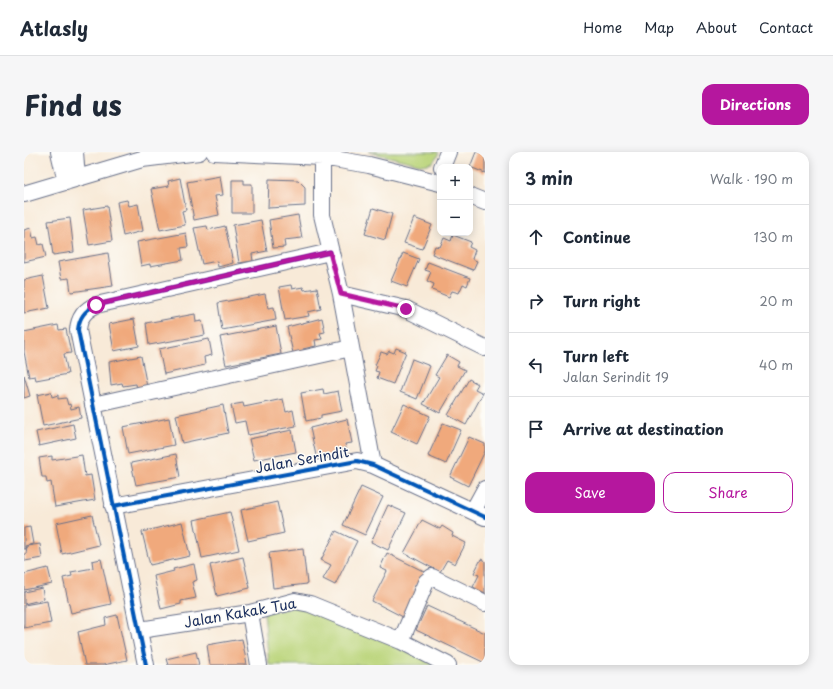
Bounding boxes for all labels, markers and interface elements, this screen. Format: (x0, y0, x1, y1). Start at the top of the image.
text: Atlasly (20, 14, 88, 42)
text: Home (583, 17, 622, 38)
text: Map (644, 17, 674, 38)
text: About (696, 17, 737, 38)
text: Contact (759, 17, 813, 38)
text: Find us (24, 83, 122, 126)
button: Directions (702, 84, 809, 125)
map controls (437, 164, 473, 236)
button: + (437, 164, 473, 200)
text: 3 min (525, 165, 573, 191)
text: Walk · 190 m (710, 169, 793, 188)
button: − (437, 200, 473, 236)
text: Continue (563, 225, 631, 248)
icon: ahead (525, 226, 547, 248)
text: 130 m (754, 227, 793, 246)
text: Turn right (563, 289, 640, 312)
icon: right (525, 290, 547, 312)
text: 20 m (759, 291, 793, 310)
route start (87, 296, 105, 314)
route end (397, 300, 415, 318)
text: Turn left (563, 344, 629, 367)
icon: left (525, 354, 547, 376)
text: 40 m (759, 355, 793, 374)
text: Jalan Serindit 19 (563, 367, 669, 386)
text: Arrive at destination (563, 417, 724, 440)
icon: arrive (525, 418, 547, 440)
street label: Jalan Serindit (253, 441, 351, 478)
button: Save (525, 472, 655, 513)
button: Share (663, 472, 793, 513)
street label: Jalan Kakak Tua (182, 592, 298, 633)

